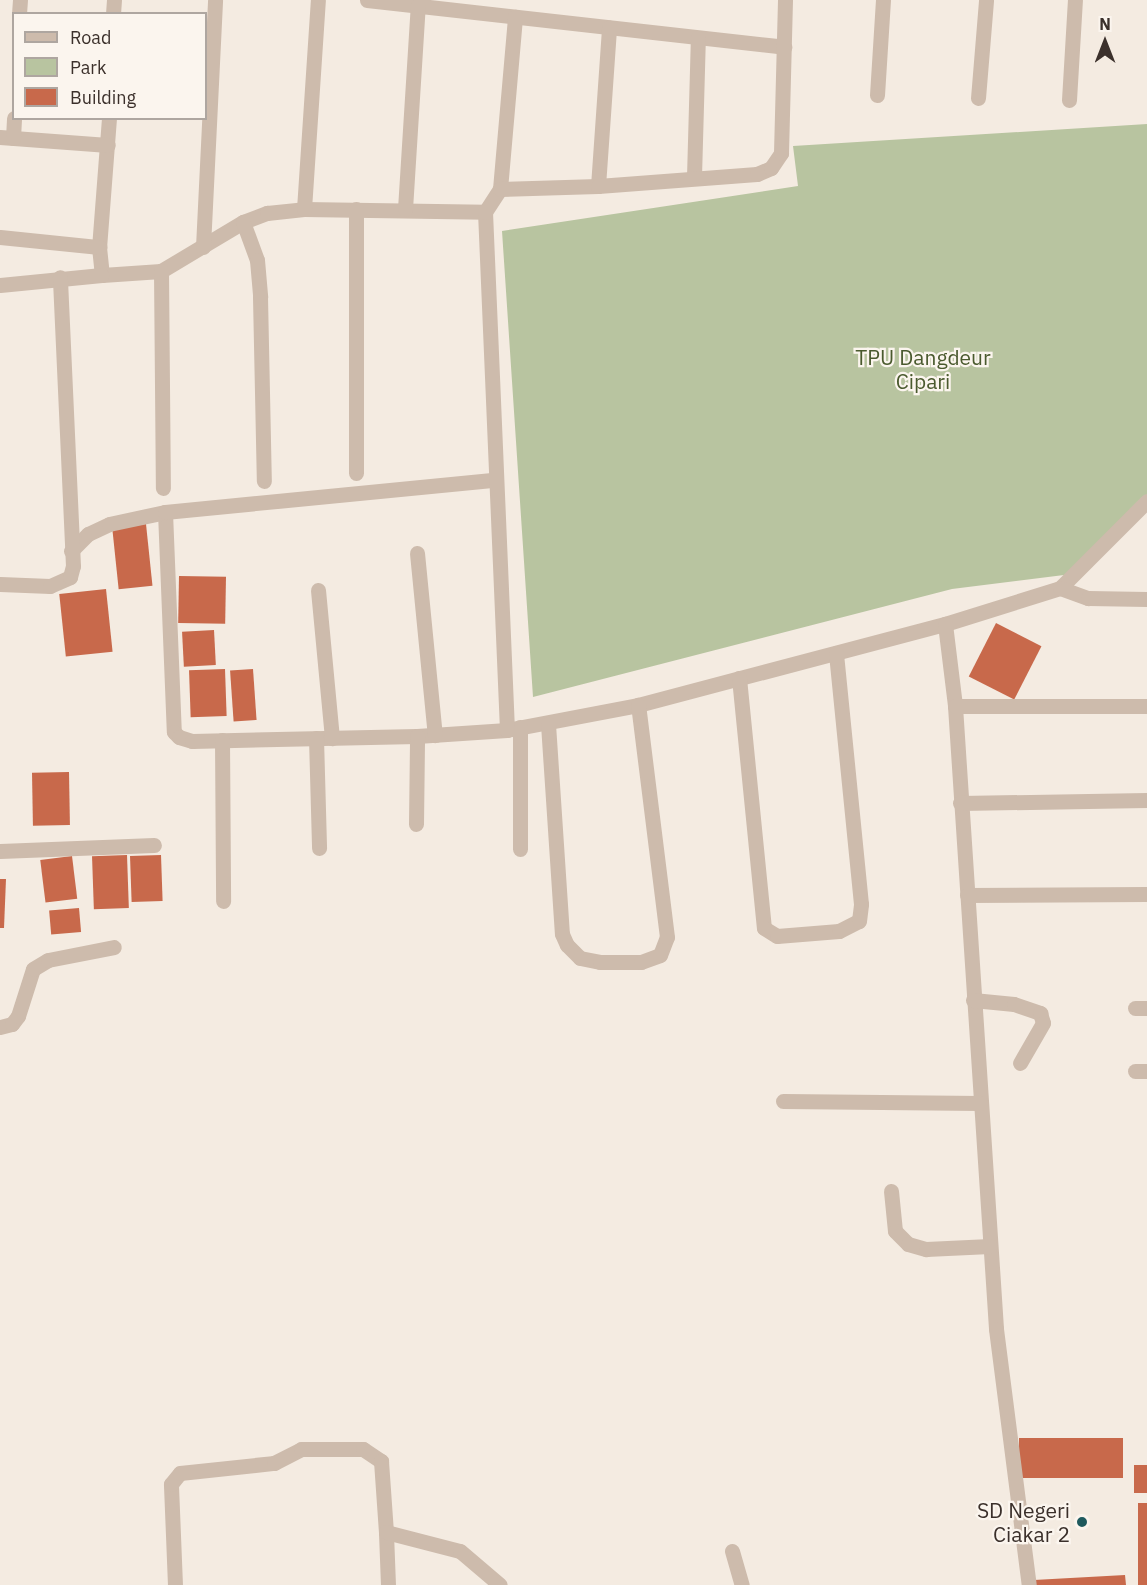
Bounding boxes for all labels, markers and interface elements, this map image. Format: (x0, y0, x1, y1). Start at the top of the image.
legend (12, 12, 207, 120)
north arrow (1075, 12, 1135, 72)
text: N (1099, 14, 1111, 34)
text: Road (70, 26, 111, 49)
text: Park (70, 56, 106, 79)
text: Building (70, 86, 136, 109)
park label: TPU Dangdeur Cipari (855, 344, 991, 394)
place label: SD Negeri Ciakar 2 (977, 1497, 1070, 1547)
marker: SD Negeri Ciakar 2 (1075, 1515, 1089, 1529)

